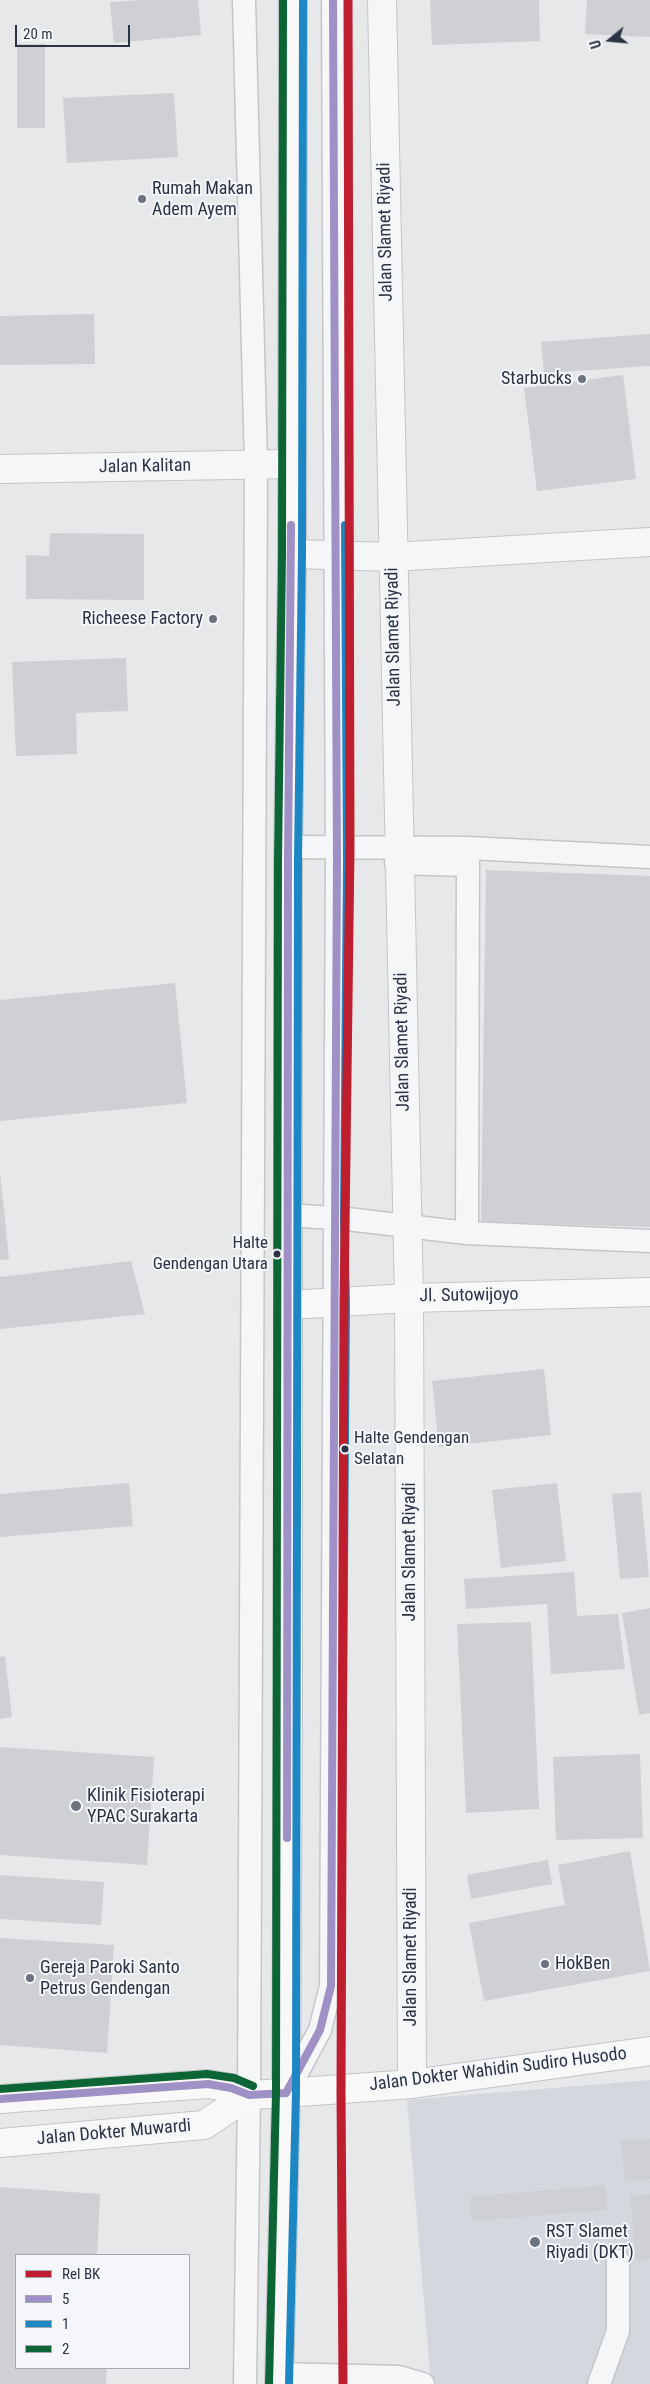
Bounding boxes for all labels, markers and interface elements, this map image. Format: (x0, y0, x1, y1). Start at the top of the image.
scale bar (18, 15, 132, 47)
north arrow (585, 15, 635, 65)
text: 20 m (23, 25, 53, 43)
text: U (587, 38, 604, 51)
street label: Jalan Slamet Riyadi (374, 162, 398, 302)
place label: Rumah Makan Adem Ayem (152, 178, 253, 220)
marker: Rumah Makan Adem Ayem (136, 193, 148, 205)
place label: Starbucks (501, 368, 572, 390)
marker: Starbucks (576, 373, 588, 385)
street label: Jalan Kalitan (99, 455, 191, 479)
street label: Jalan Slamet Riyadi (382, 567, 406, 707)
place label: Richeese Factory (82, 608, 203, 630)
marker: Richeese Factory (207, 613, 219, 625)
street label: Jalan Slamet Riyadi (391, 972, 415, 1112)
place label: Halte Gendengan Utara (153, 1234, 268, 1274)
marker: Halte Gendengan Utara (272, 1249, 282, 1259)
street label: Jl. Sutowijoyo (419, 1284, 519, 1308)
place label: Halte Gendengan Selatan (354, 1429, 469, 1469)
marker: Halte Gendengan Selatan (340, 1444, 350, 1454)
street label: Jalan Slamet Riyadi (399, 1482, 421, 1622)
place label: Klinik Fisioterapi YPAC Surakarta (87, 1785, 205, 1828)
marker: Klinik Fisioterapi YPAC Surakarta (69, 1799, 83, 1813)
street label: Jalan Slamet Riyadi (400, 1887, 422, 2027)
place label: HokBen (555, 1953, 610, 1975)
place label: Gereja Paroki Santo Petrus Gendengan (40, 1957, 180, 2000)
marker: HokBen (539, 1958, 551, 1970)
marker: Gereja Paroki Santo Petrus Gendengan (24, 1972, 36, 1984)
street label: Jalan Dokter Wahidin Sudiro Husodo (368, 2043, 628, 2097)
street label: Jalan Dokter Muwardi (36, 2115, 192, 2151)
place label: RST Slamet Riyadi (DKT) (546, 2221, 634, 2264)
marker: RST Slamet Riyadi (DKT) (528, 2235, 542, 2249)
legend (15, 2254, 190, 2369)
text: Rel BK (62, 2265, 100, 2283)
text: 5 (62, 2290, 69, 2308)
text: 1 (62, 2315, 69, 2333)
text: 2 (62, 2340, 69, 2358)

